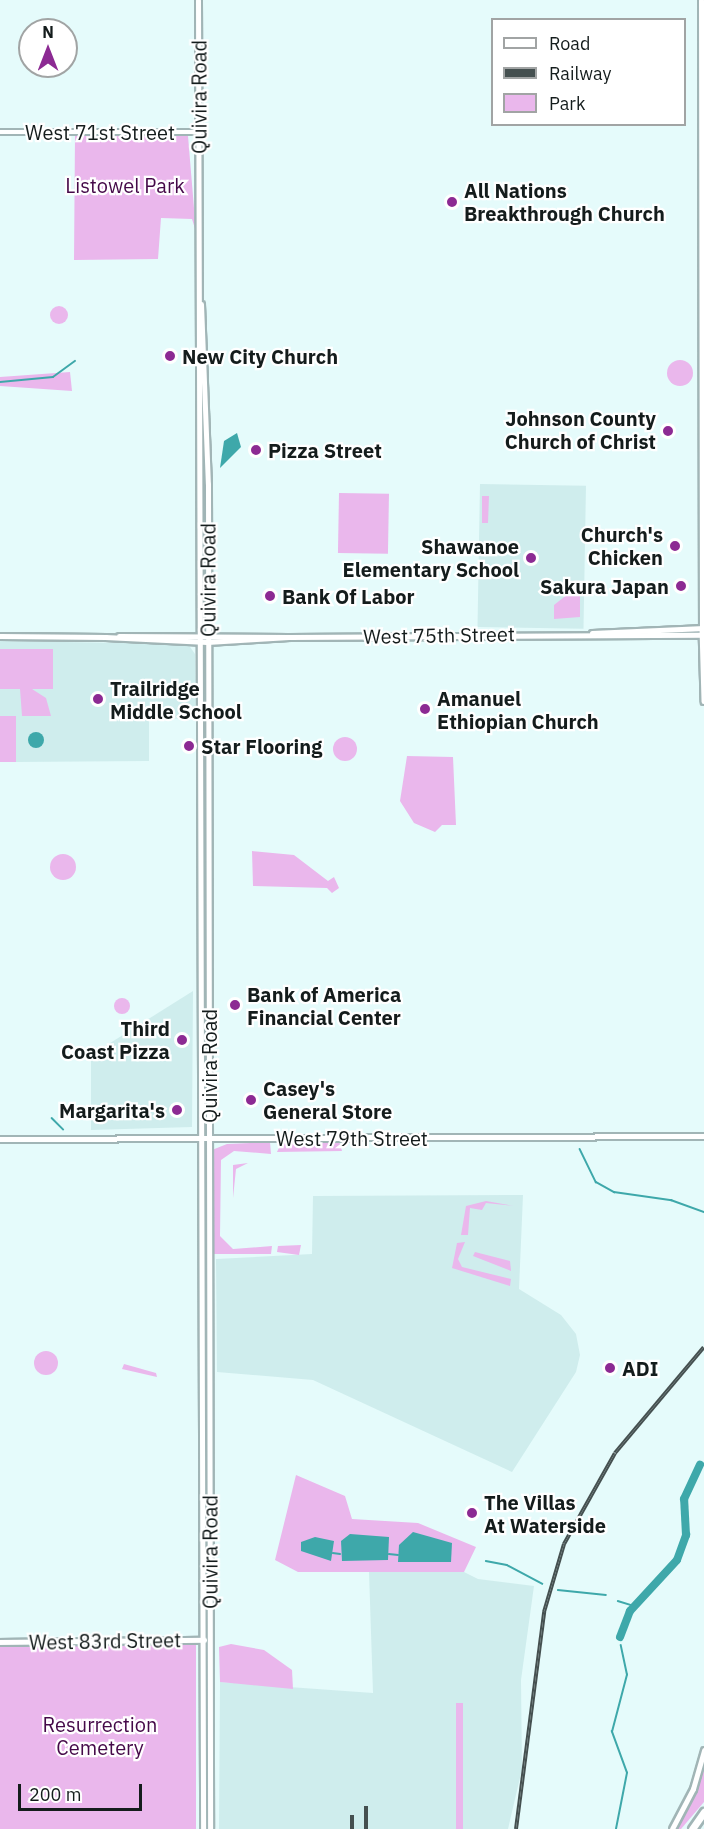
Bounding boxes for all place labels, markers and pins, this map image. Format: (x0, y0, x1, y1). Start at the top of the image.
place label: All Nations Breakthrough Church (464, 178, 665, 225)
marker: All Nations Breakthrough Church (445, 195, 459, 209)
place label: New City Church (182, 344, 338, 368)
marker: New City Church (163, 349, 177, 363)
place label: Johnson County Church of Christ (505, 407, 656, 454)
marker: Johnson County Church of Christ (661, 424, 675, 438)
place label: Pizza Street (268, 438, 382, 462)
marker: Pizza Street (249, 443, 263, 457)
place label: Church's Chicken (581, 522, 663, 569)
place label: Shawanoe Elementary School (343, 534, 519, 581)
marker: Church's Chicken (668, 539, 682, 553)
marker: Shawanoe Elementary School (524, 551, 538, 565)
place label: Sakura Japan (540, 574, 669, 598)
marker: Sakura Japan (674, 579, 688, 593)
place label: Bank Of Labor (282, 584, 415, 608)
marker: Bank Of Labor (263, 589, 277, 603)
place label: Trailridge Middle School (110, 676, 242, 723)
place label: Amanuel Ethiopian Church (437, 686, 599, 733)
marker: Trailridge Middle School (91, 692, 105, 706)
marker: Amanuel Ethiopian Church (418, 702, 432, 716)
place label: Star Flooring (201, 734, 322, 758)
marker: Star Flooring (182, 739, 196, 753)
place label: Bank of America Financial Center (247, 982, 401, 1029)
marker: Bank of America Financial Center (228, 998, 242, 1012)
place label: Third Coast Pizza (61, 1016, 170, 1063)
marker: Third Coast Pizza (175, 1033, 189, 1047)
place label: Casey's General Store (263, 1076, 392, 1123)
marker: Casey's General Store (244, 1093, 258, 1107)
place label: Margarita's (59, 1098, 165, 1122)
marker: Margarita's (170, 1103, 184, 1117)
place label: ADI (622, 1356, 658, 1380)
marker: ADI (603, 1361, 617, 1375)
place label: The Villas At Waterside (484, 1490, 606, 1537)
marker: The Villas At Waterside (465, 1506, 479, 1520)

